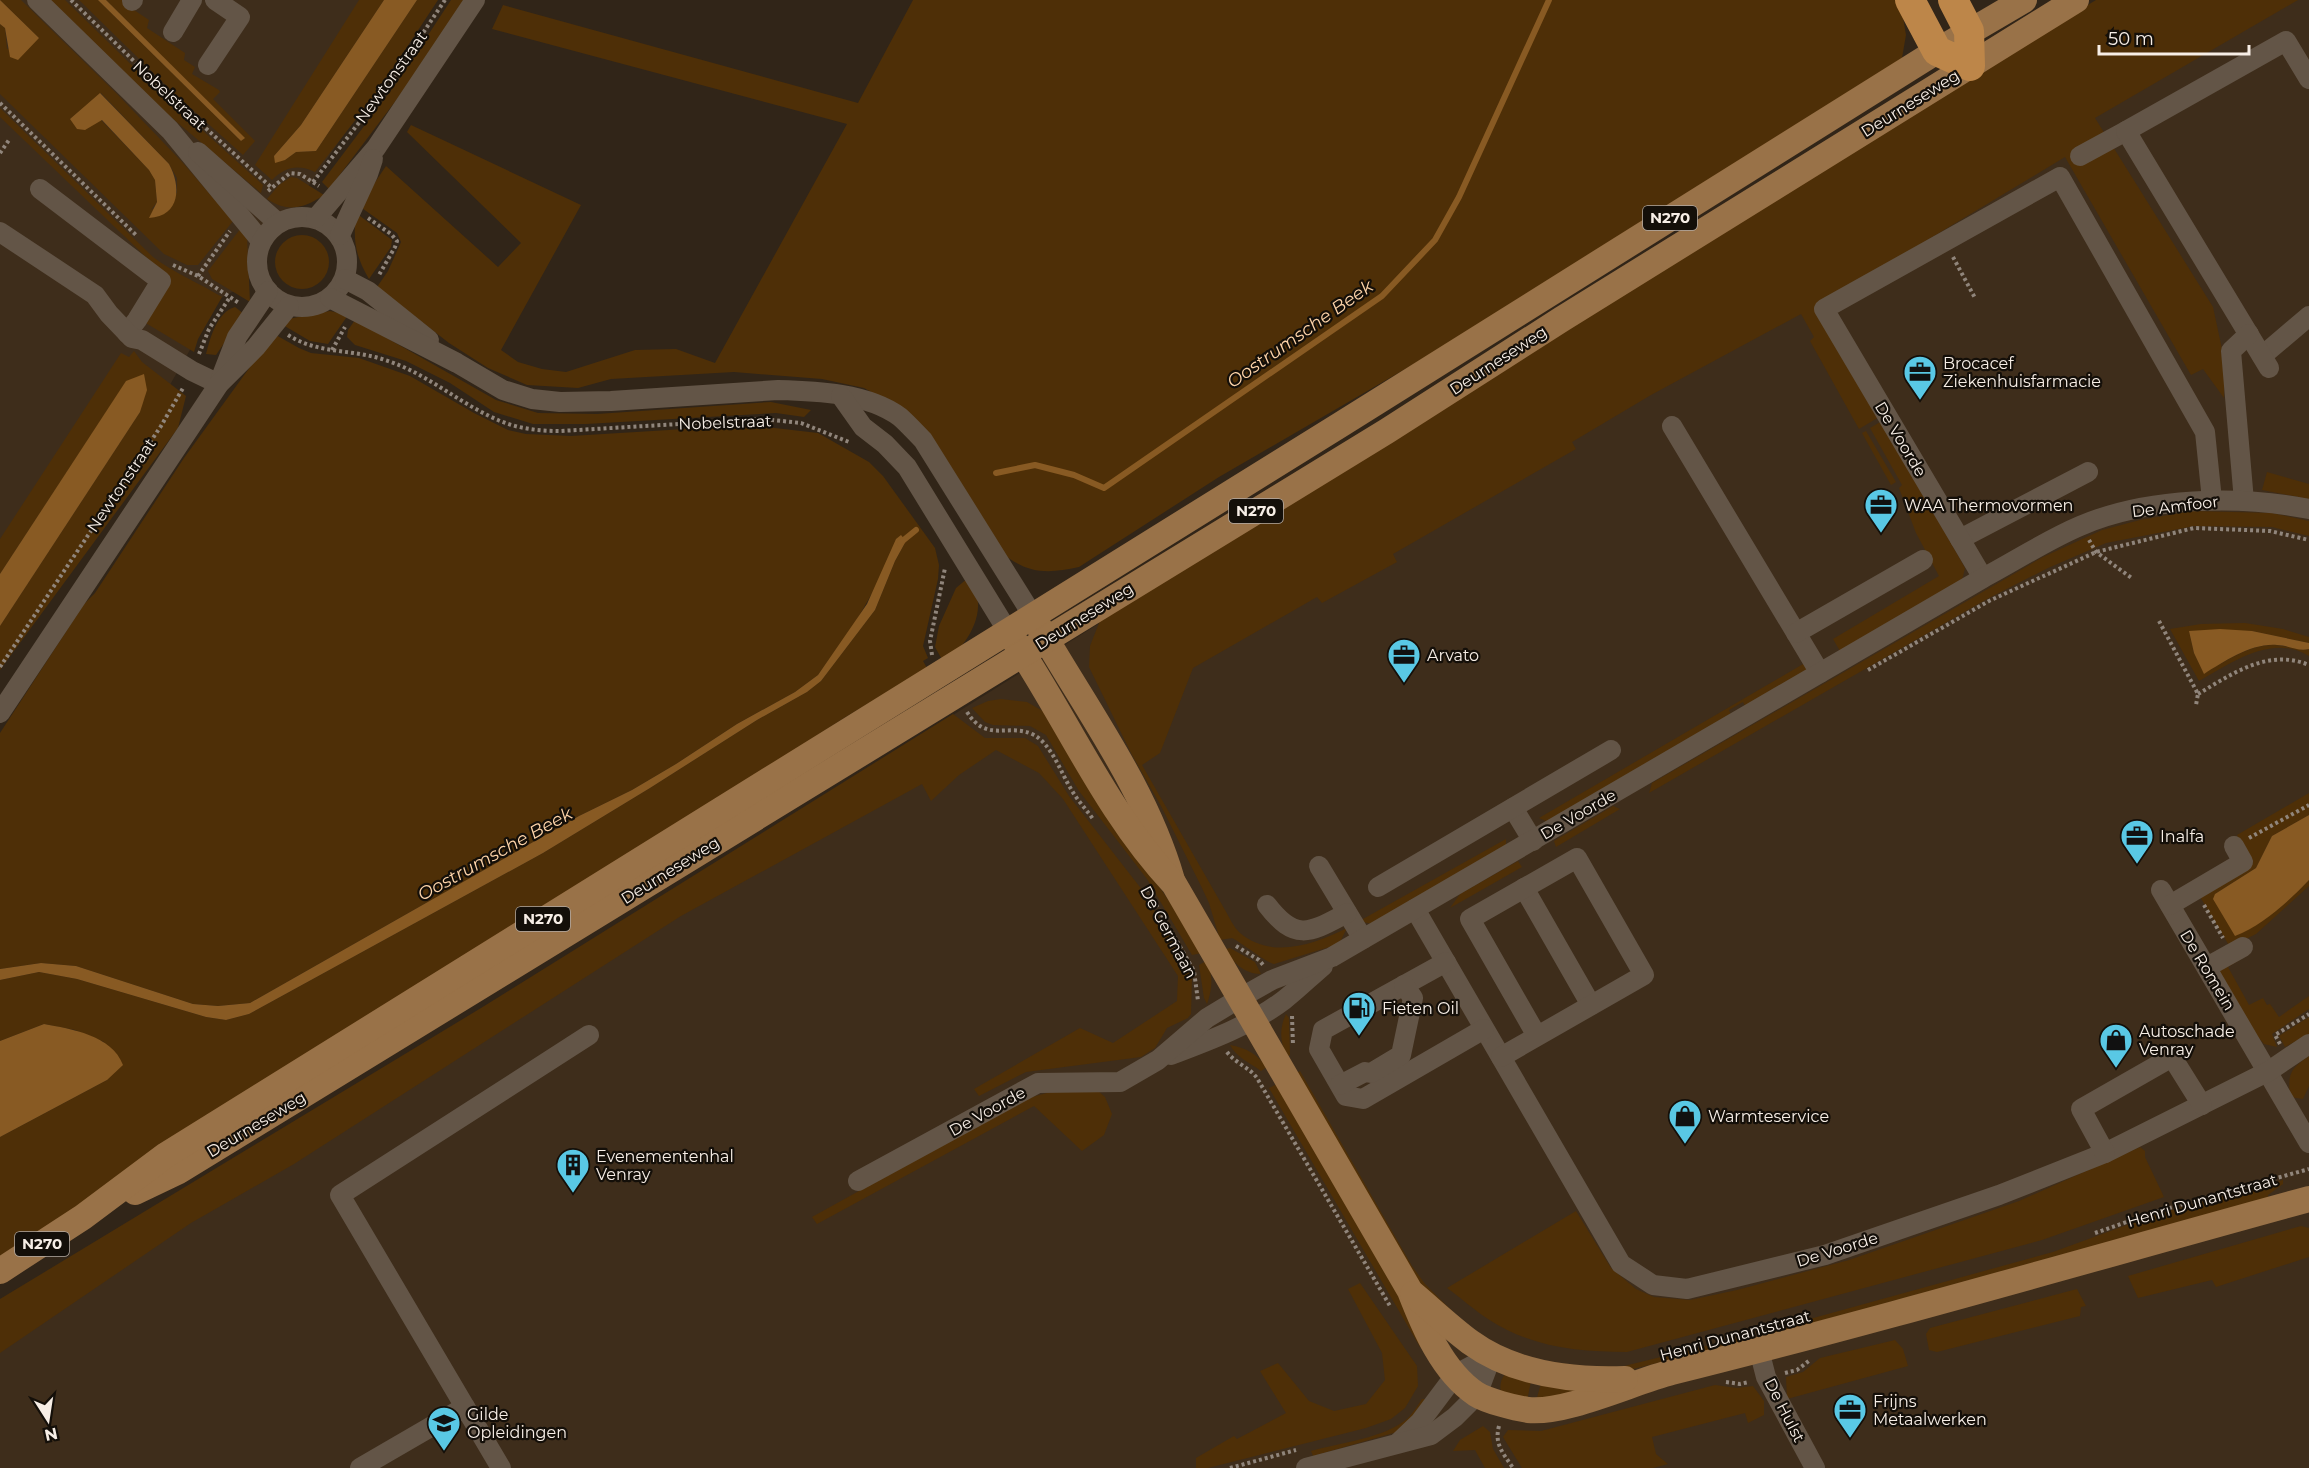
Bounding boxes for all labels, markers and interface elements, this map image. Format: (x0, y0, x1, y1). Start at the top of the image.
scale bar (2099, 18, 2249, 56)
street label: Newtonstraat (352, 27, 431, 127)
text: 50 m (2108, 28, 2154, 50)
street label: Nobelstraat (129, 57, 211, 134)
street label: Deurneseweg (1858, 66, 1963, 141)
road number: N270 (1643, 206, 1697, 230)
water label: Oostrumsche Beek (1223, 274, 1378, 393)
street label: Deurneseweg (1446, 322, 1550, 399)
office icon: Brocacef Ziekenhuisfarmacie (1902, 354, 1938, 401)
place label: Brocacef Ziekenhuisfarmacie (1943, 354, 2101, 391)
street label: De Voorde (1871, 398, 1930, 480)
street label: Nobelstraat (678, 411, 772, 434)
street label: Newtonstraat (83, 434, 160, 536)
office icon: WAA Thermovormen (1863, 487, 1899, 534)
street label: De Amfoor (2131, 492, 2220, 521)
place label: WAA Thermovormen (1904, 496, 2073, 515)
road number: N270 (1229, 499, 1283, 523)
street label: Deurneseweg (1032, 579, 1137, 654)
office icon: Arvato (1386, 637, 1422, 684)
place label: Arvato (1427, 646, 1479, 665)
street label: De Voorde (1537, 785, 1619, 844)
water label: Oostrumsche Beek (414, 802, 577, 906)
office icon: Inalfa (2119, 818, 2155, 865)
place label: Inalfa (2160, 827, 2204, 846)
street label: Deurneseweg (618, 833, 723, 908)
street label: De Germaan (1136, 883, 1201, 982)
road number: N270 (516, 907, 570, 931)
street label: De Romein (2176, 927, 2239, 1014)
fuel station icon: Fieten Oil (1341, 990, 1377, 1037)
place label: Fieten Oil (1382, 999, 1459, 1018)
shop icon: Autoschade Venray (2098, 1022, 2134, 1069)
place label: Autoschade Venray (2139, 1022, 2235, 1059)
street label: De Voorde (946, 1083, 1029, 1140)
street label: Deurneseweg (203, 1087, 309, 1161)
shop icon: Warmteservice (1667, 1098, 1703, 1145)
place label: Warmteservice (1708, 1107, 1829, 1126)
building icon: Evenementenhal Venray (555, 1147, 591, 1194)
place label: Evenementenhal Venray (596, 1147, 734, 1184)
street label: Henri Dunantstraat (2125, 1170, 2280, 1231)
street label: De Voorde (1794, 1228, 1880, 1271)
road number: N270 (15, 1232, 69, 1256)
street label: Henri Dunantstraat (1658, 1306, 1813, 1365)
street label: De Hulst (1760, 1375, 1809, 1446)
north arrow (18, 1390, 78, 1450)
office icon: Frijns Metaalwerken (1832, 1392, 1868, 1439)
place label: Frijns Metaalwerken (1873, 1392, 1987, 1429)
school or university icon: Gilde Opleidingen (426, 1405, 462, 1452)
place label: Gilde Opleidingen (467, 1405, 567, 1442)
text: N (43, 1424, 59, 1445)

